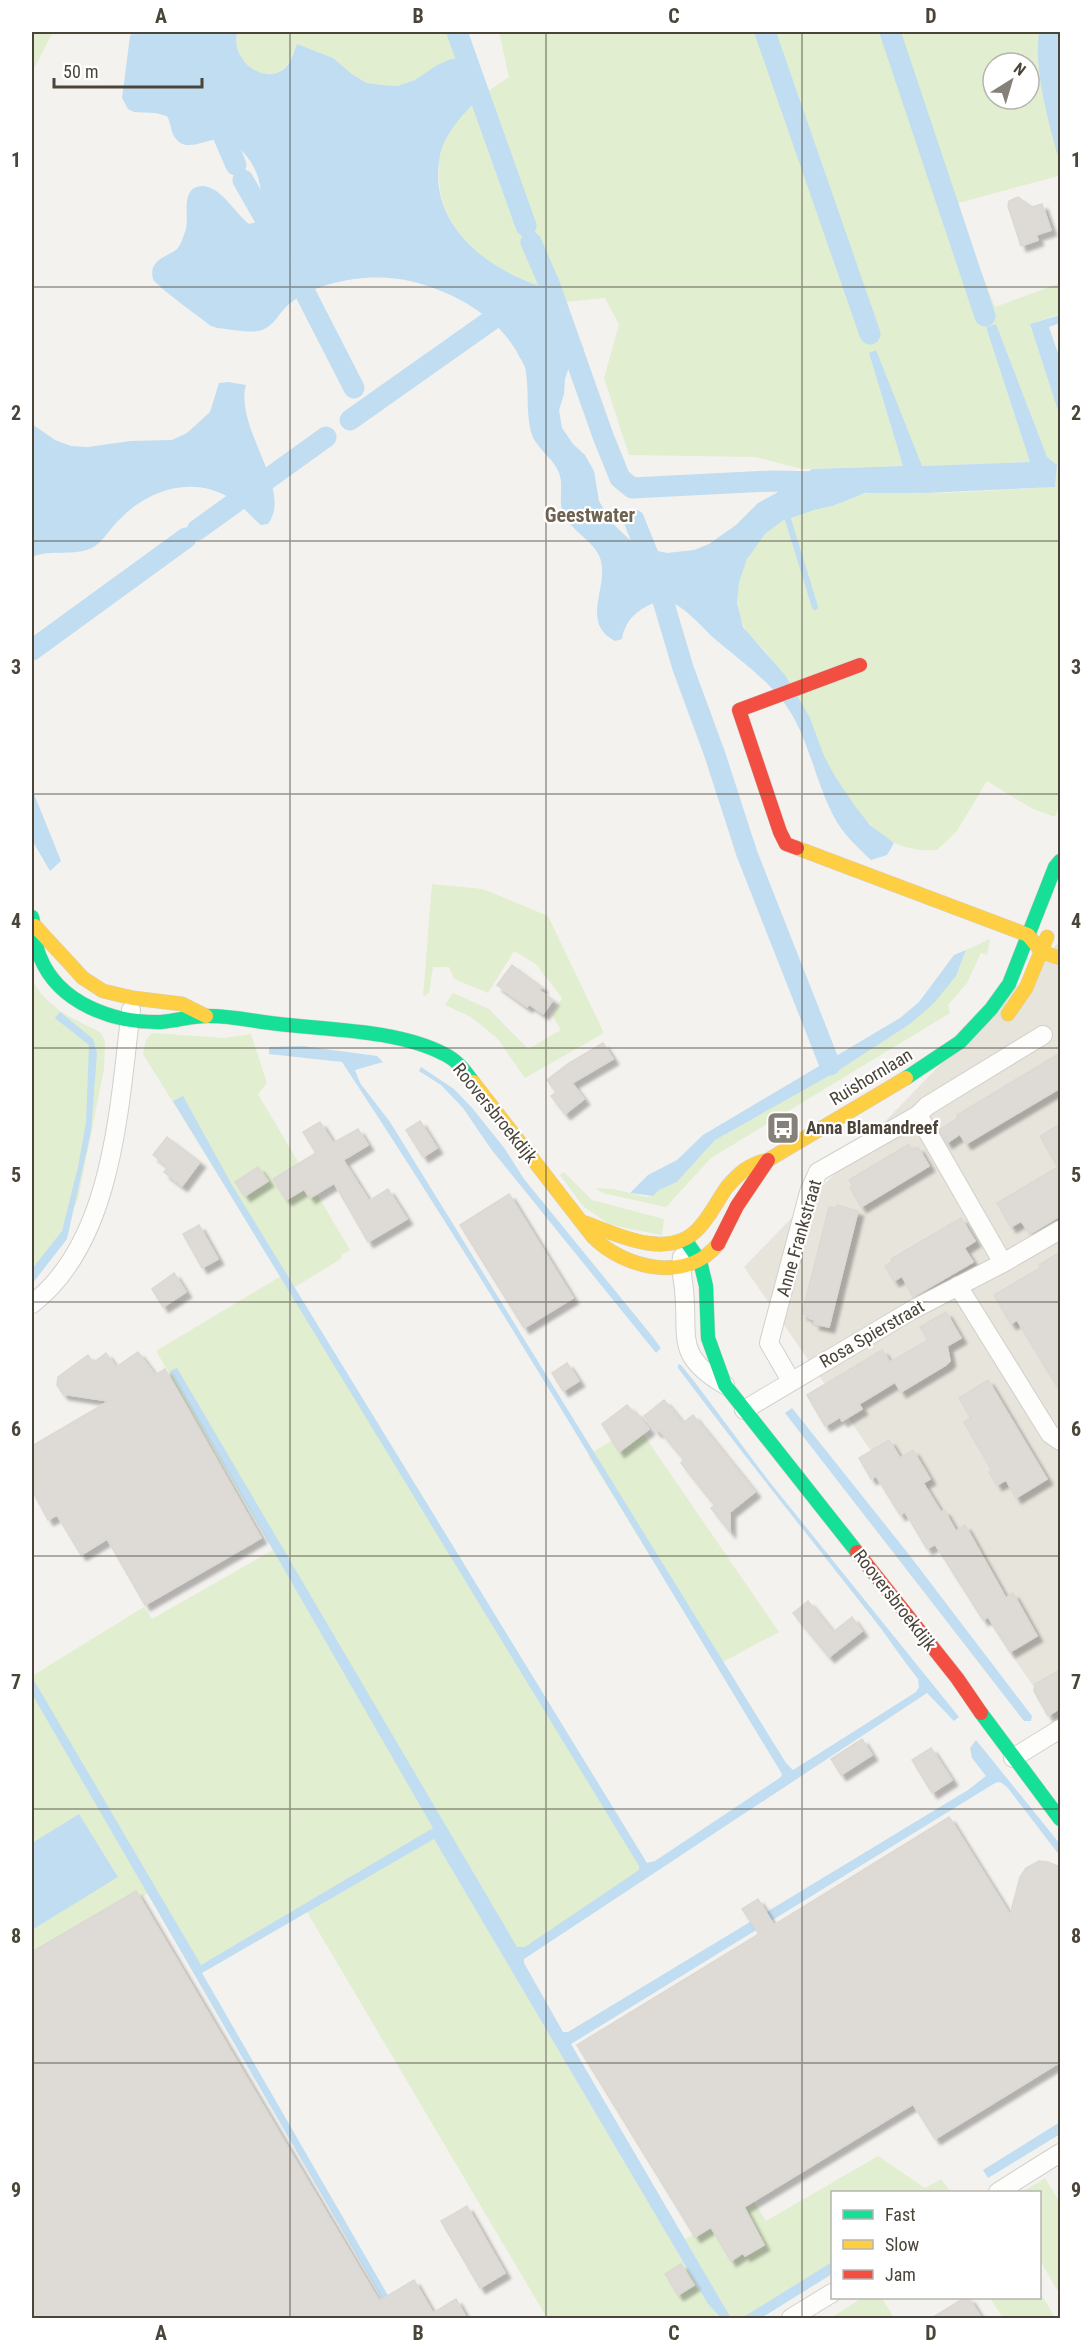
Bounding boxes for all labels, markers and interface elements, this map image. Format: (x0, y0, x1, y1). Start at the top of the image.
text: A (155, 4, 167, 28)
text: B (412, 4, 424, 28)
text: C (668, 4, 680, 28)
text: D (925, 4, 937, 28)
scale bar (54, 51, 202, 89)
north arrow (981, 51, 1041, 111)
text: N (1010, 59, 1029, 80)
text: 50 m (63, 61, 98, 82)
text: 1 (11, 148, 21, 172)
text: 1 (1071, 148, 1081, 172)
text: 2 (11, 401, 21, 425)
text: 2 (1071, 401, 1081, 425)
district label: Geestwater (545, 503, 636, 527)
text: 3 (11, 655, 21, 679)
text: 3 (1071, 655, 1081, 679)
text: 4 (11, 909, 21, 933)
text: 4 (1071, 909, 1081, 933)
street label: Ruishornlaan (826, 1044, 916, 1109)
street label: Rooversbroekdijk (449, 1059, 542, 1167)
bus stop icon: Anna Blamandreef (765, 1110, 801, 1146)
place label: Anna Blamandreef (806, 1117, 938, 1138)
text: 5 (11, 1163, 21, 1187)
text: 5 (1071, 1163, 1081, 1187)
street label: Anne Frankstraat (772, 1177, 825, 1299)
street label: Rosa Spierstraat (816, 1295, 928, 1372)
text: 6 (11, 1417, 21, 1441)
text: 6 (1071, 1417, 1081, 1441)
street label: Rooversbroekdijk (850, 1545, 941, 1654)
text: 7 (11, 1670, 21, 1694)
text: 7 (1071, 1670, 1081, 1694)
text: 8 (11, 1924, 21, 1948)
text: 8 (1071, 1924, 1081, 1948)
text: 9 (11, 2178, 21, 2202)
text: 9 (1071, 2178, 1081, 2202)
legend (831, 2191, 1041, 2299)
text: Fast (885, 2204, 916, 2225)
text: Slow (885, 2234, 920, 2255)
text: Jam (885, 2264, 916, 2285)
text: A (155, 2321, 167, 2345)
text: B (412, 2321, 424, 2345)
text: C (668, 2321, 680, 2345)
text: D (925, 2321, 937, 2345)

